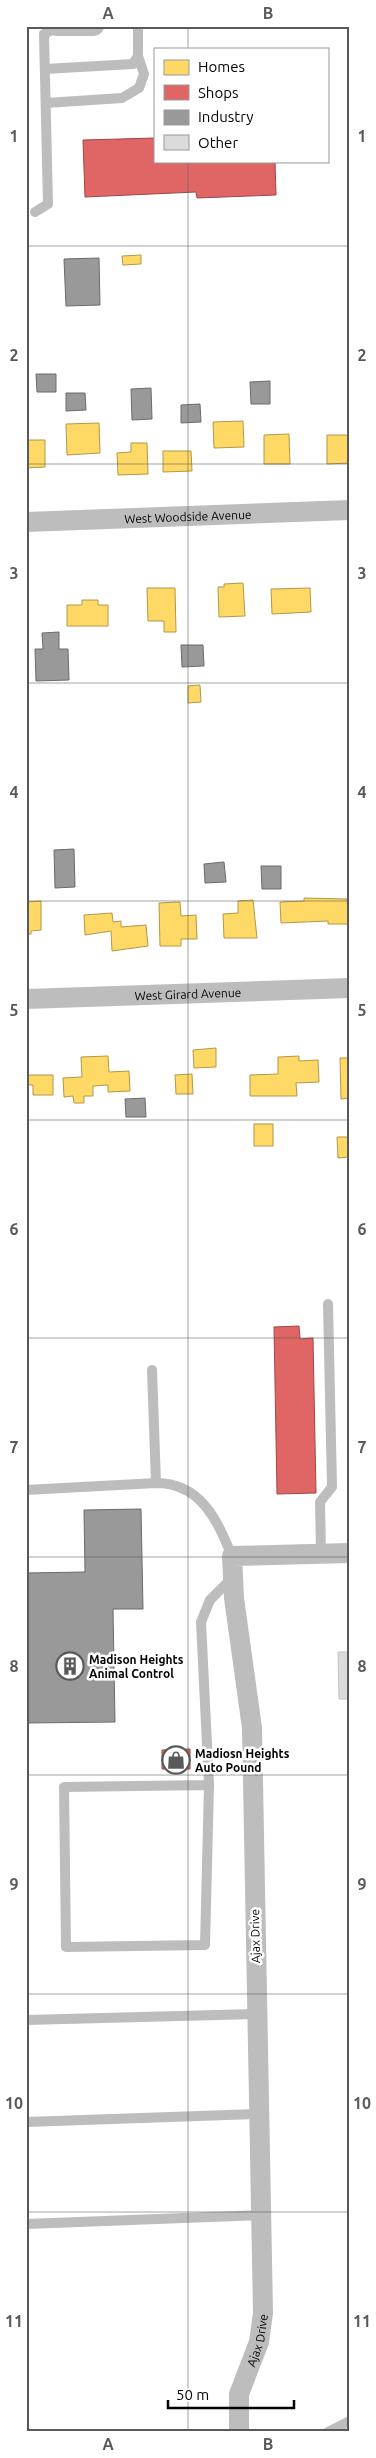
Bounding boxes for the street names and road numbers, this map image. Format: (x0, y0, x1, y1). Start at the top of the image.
street label: West Woodside Avenue (124, 507, 252, 525)
street label: West Girard Avenue (134, 985, 241, 1002)
street label: Ajax Drive (248, 1909, 262, 1963)
street label: Ajax Drive (244, 2313, 269, 2368)

